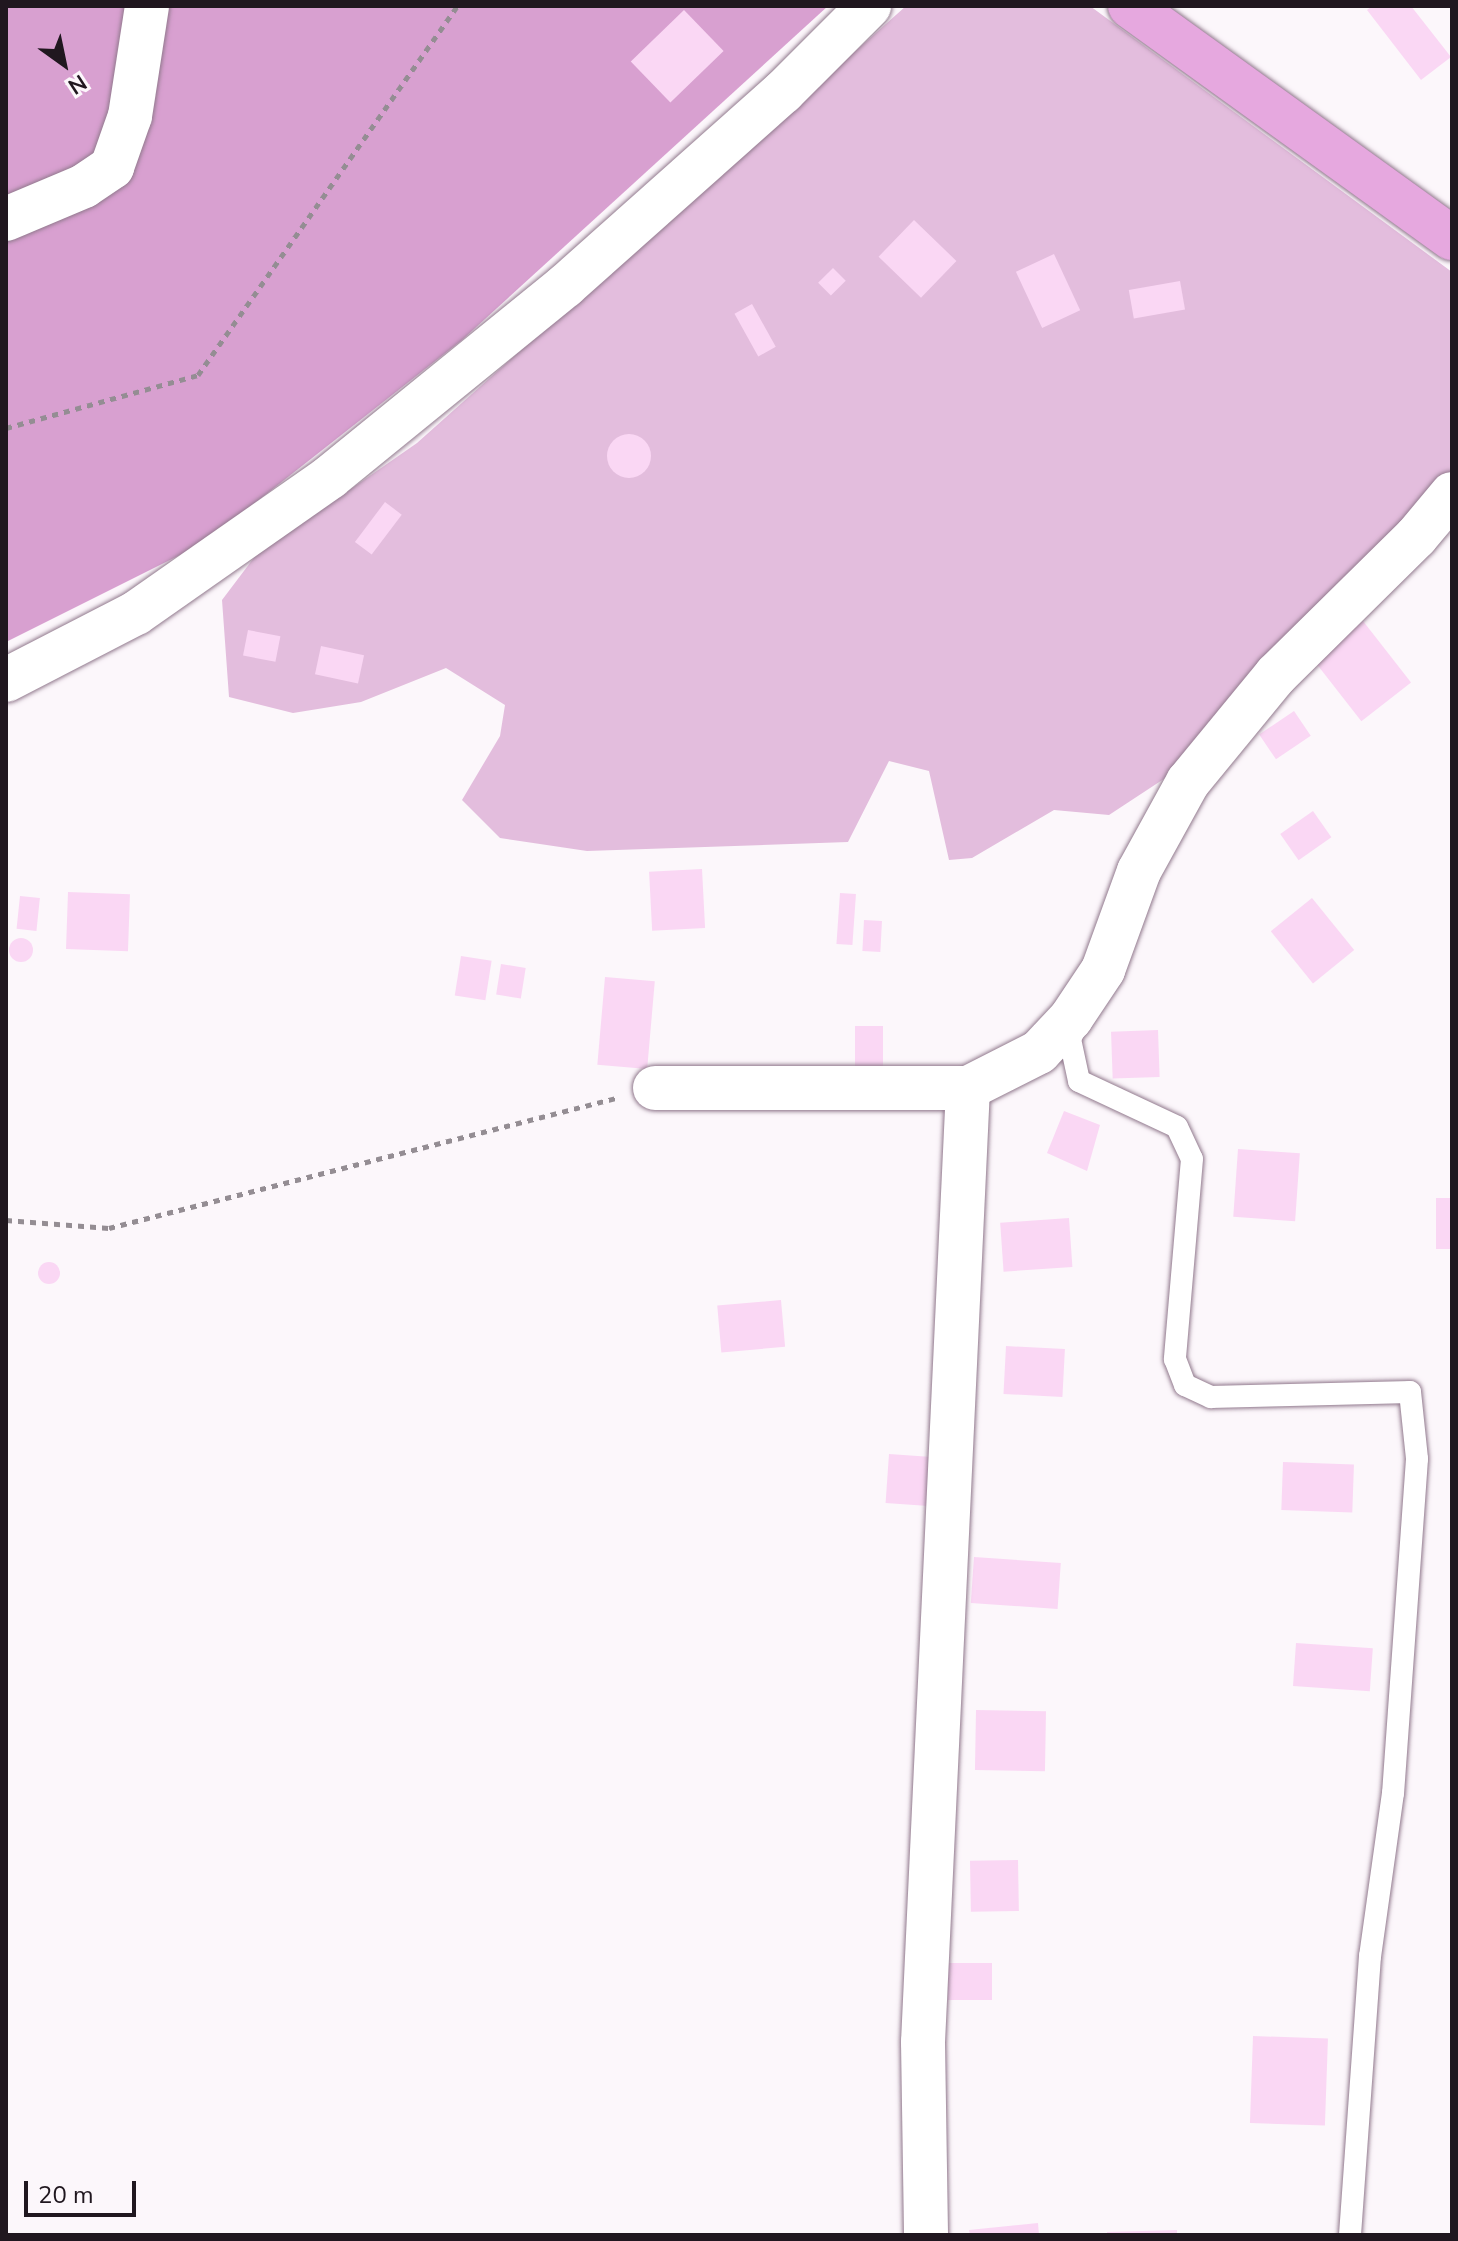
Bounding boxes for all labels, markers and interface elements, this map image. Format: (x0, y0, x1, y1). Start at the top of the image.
north arrow (24, 24, 104, 104)
text: N (62, 67, 92, 101)
scale bar (28, 2165, 140, 2215)
text: 20 m (38, 2179, 94, 2211)

